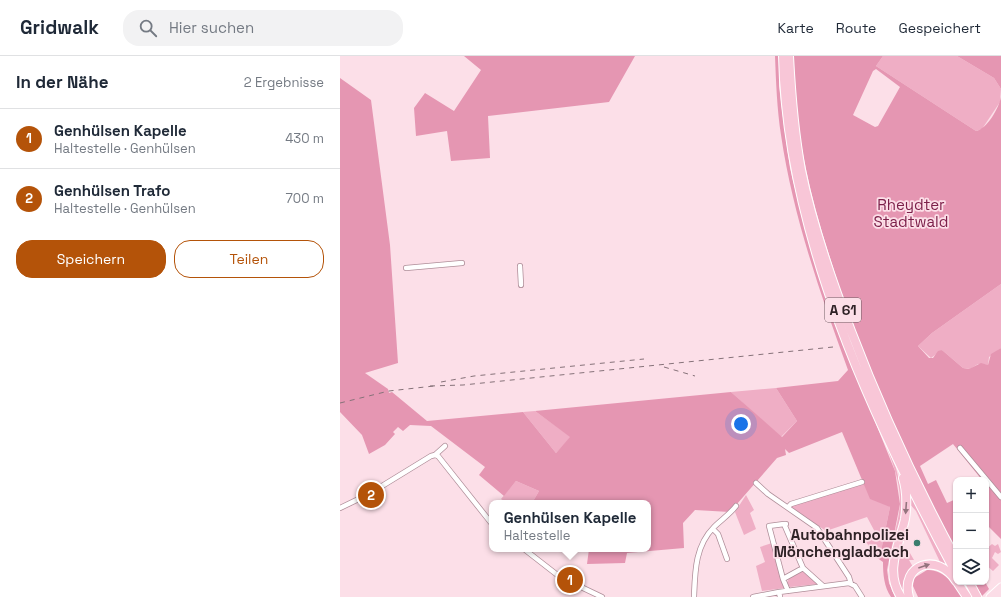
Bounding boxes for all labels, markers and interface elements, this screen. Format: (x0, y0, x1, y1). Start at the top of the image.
search box (123, 10, 403, 46)
text: Gridwalk (20, 15, 99, 40)
icon: search (137, 17, 159, 39)
text: Hier suchen (169, 18, 254, 37)
text: Karte (778, 19, 814, 37)
text: Route (836, 19, 876, 37)
text: Gespeichert (898, 19, 981, 37)
text: In der Nähe (16, 71, 108, 93)
text: 2 Ergebnisse (244, 74, 324, 91)
text: Genhülsen Kapelle (54, 121, 187, 140)
text: 1 (26, 130, 32, 147)
text: 430 m (285, 130, 324, 147)
text: Haltestelle · Genhülsen (54, 140, 196, 157)
text: Genhülsen Trafo (54, 181, 170, 200)
text: 2 (25, 190, 33, 207)
text: 700 m (286, 190, 324, 207)
park label: Rheydter Stadtwald (874, 195, 948, 231)
text: Haltestelle · Genhülsen (54, 200, 196, 217)
button: Speichern (16, 240, 166, 278)
button: Teilen (174, 240, 324, 278)
road number: A 61 (825, 298, 861, 322)
your location (731, 414, 751, 434)
map controls (953, 477, 989, 585)
button: + (953, 477, 989, 513)
pin: 2 (358, 480, 384, 510)
popup (489, 500, 651, 552)
one-way arrow (902, 502, 909, 514)
text: Genhülsen Kapelle (504, 508, 636, 527)
button: − (953, 513, 989, 549)
place label: Autobahnpolizei Mönchengladbach (774, 525, 909, 561)
text: Haltestelle (504, 527, 571, 544)
marker: Autobahnpolizei Mönchengladbach (912, 538, 922, 548)
button: layers (953, 549, 989, 585)
one-way arrow (919, 563, 931, 569)
pin: 1 (557, 565, 583, 595)

